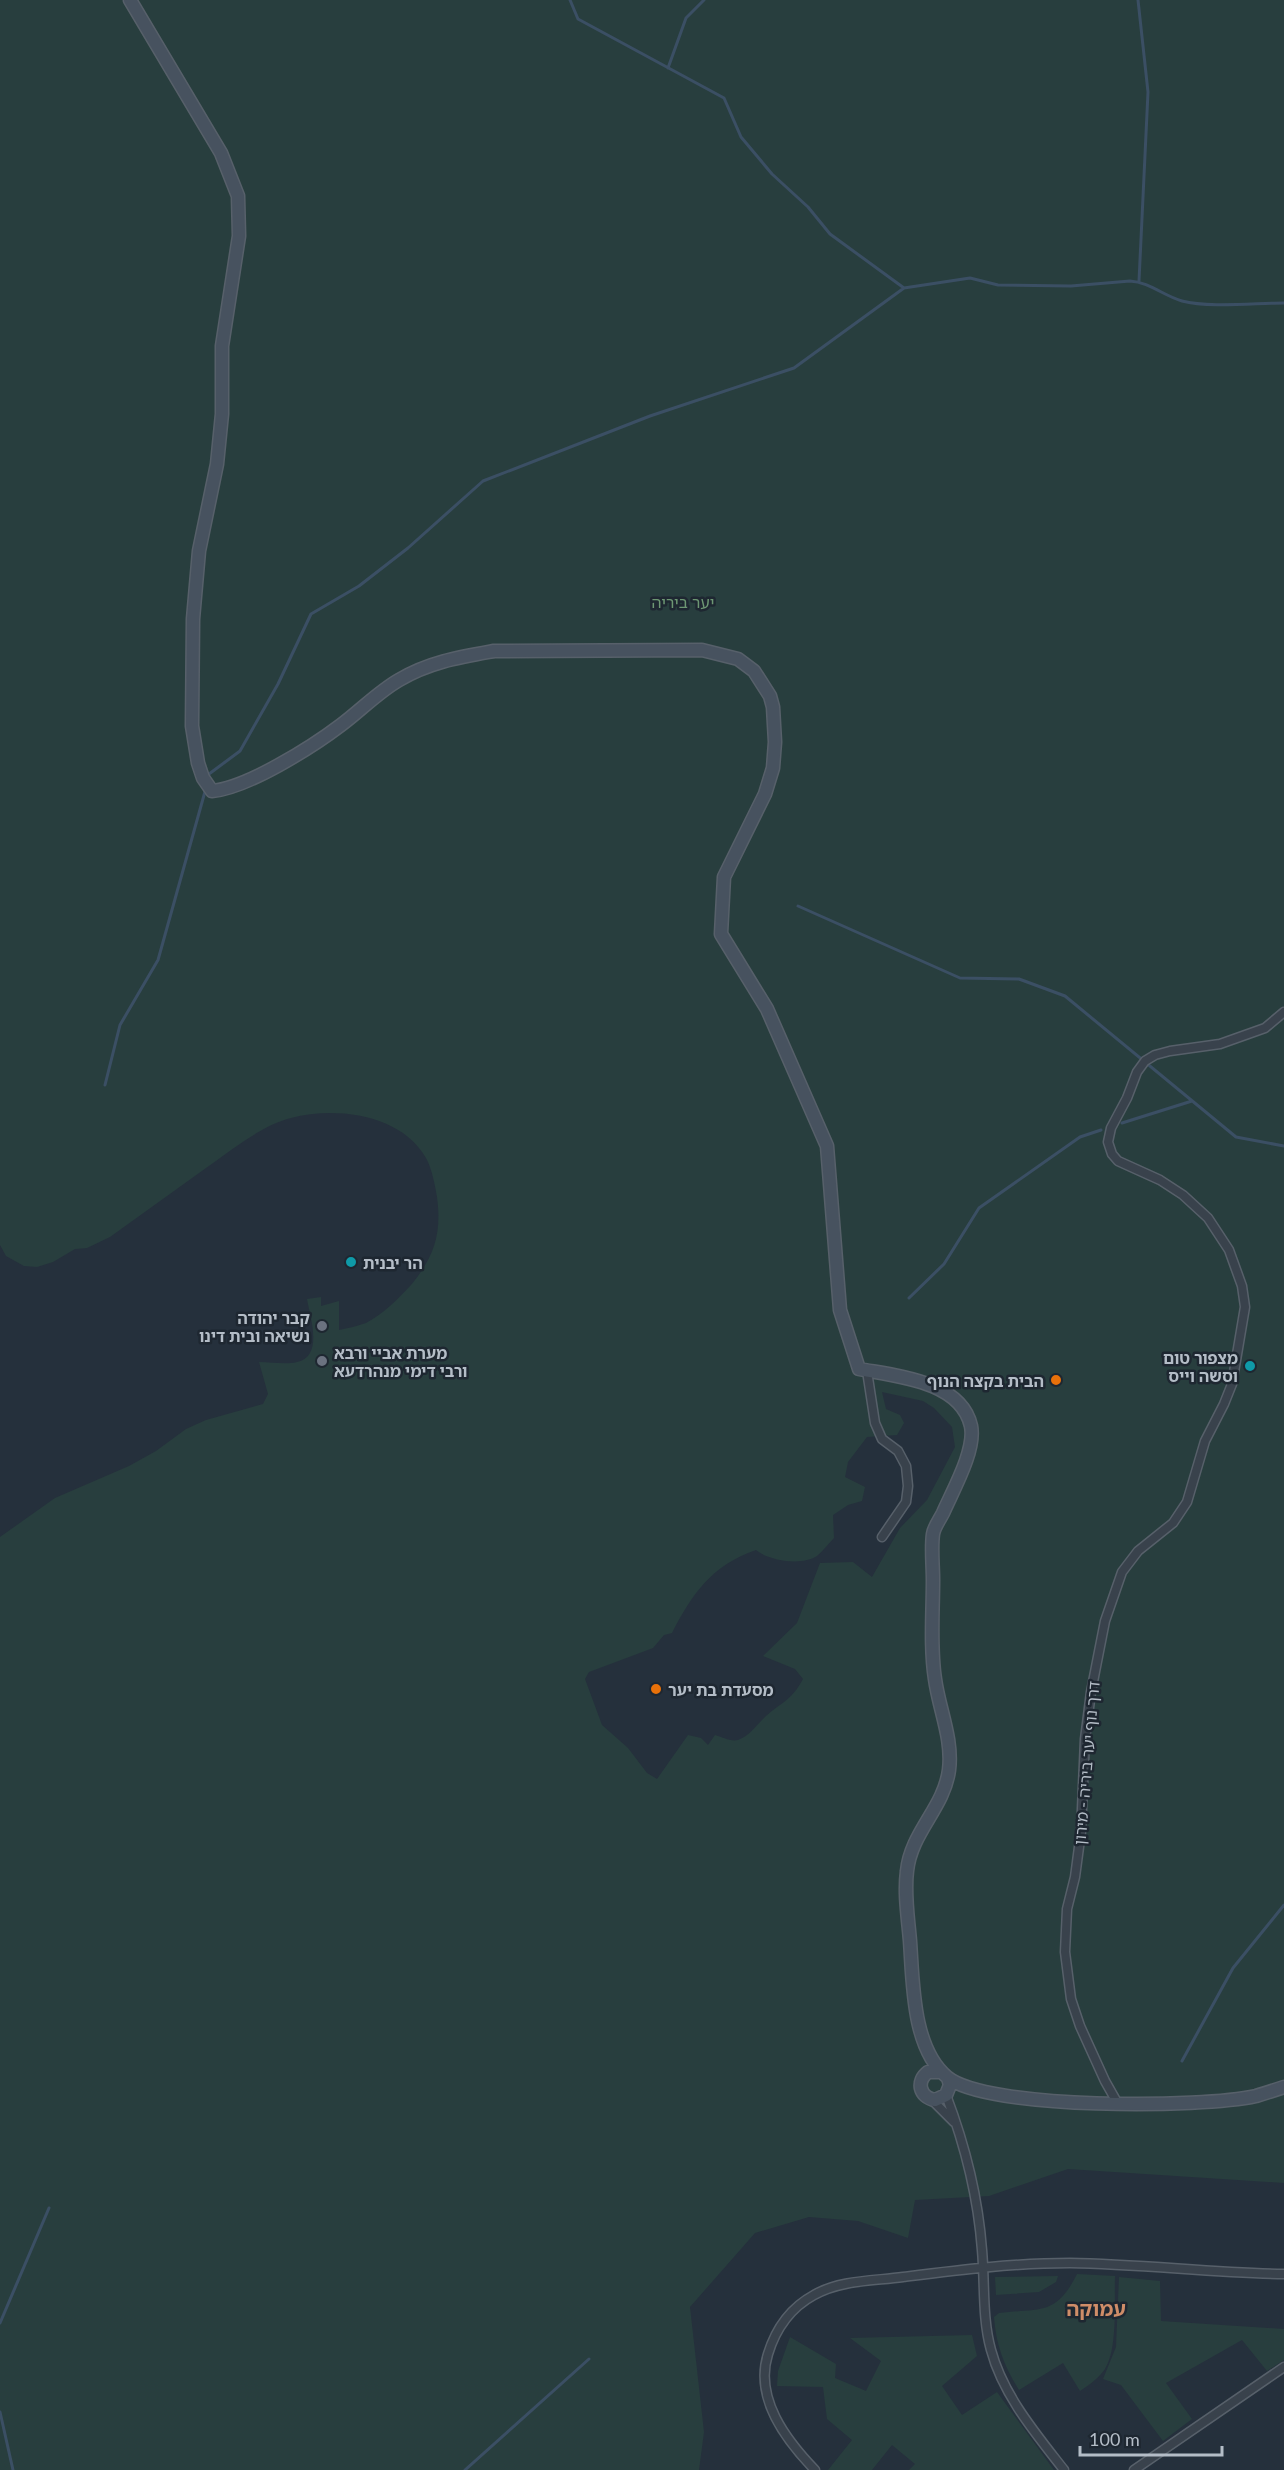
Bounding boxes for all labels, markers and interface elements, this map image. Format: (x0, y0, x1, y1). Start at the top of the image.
park label: יער ביריה (651, 592, 715, 611)
place label: הר יבנית (363, 1253, 423, 1272)
marker: הר יבנית (344, 1255, 358, 1269)
place label: קבר יהודה נשיאה ובית דינו (199, 1308, 311, 1345)
marker: קבר יהודה נשיאה ובית דינו (315, 1319, 329, 1333)
place label: מערת אביי ורבא ורבי דימי מנהרדעא (334, 1343, 467, 1380)
place label: מצפור טום וסשה וייס (1163, 1348, 1238, 1385)
marker: מערת אביי ורבא ורבי דימי מנהרדעא (315, 1354, 329, 1368)
marker: מצפור טום וסשה וייס (1243, 1359, 1257, 1373)
place label: הבית בקצה הנוף (927, 1371, 1044, 1390)
marker: הבית בקצה הנוף (1049, 1373, 1063, 1387)
place label: מסעדת בת יער (668, 1680, 773, 1699)
street label: דרך נוף יער ביריה - מירון (1069, 1680, 1103, 1846)
marker: מסעדת בת יער (649, 1682, 663, 1696)
district label: עמוקה (1066, 2296, 1126, 2320)
scale bar (1080, 2419, 1222, 2457)
text: 100 m (1089, 2428, 1140, 2450)

